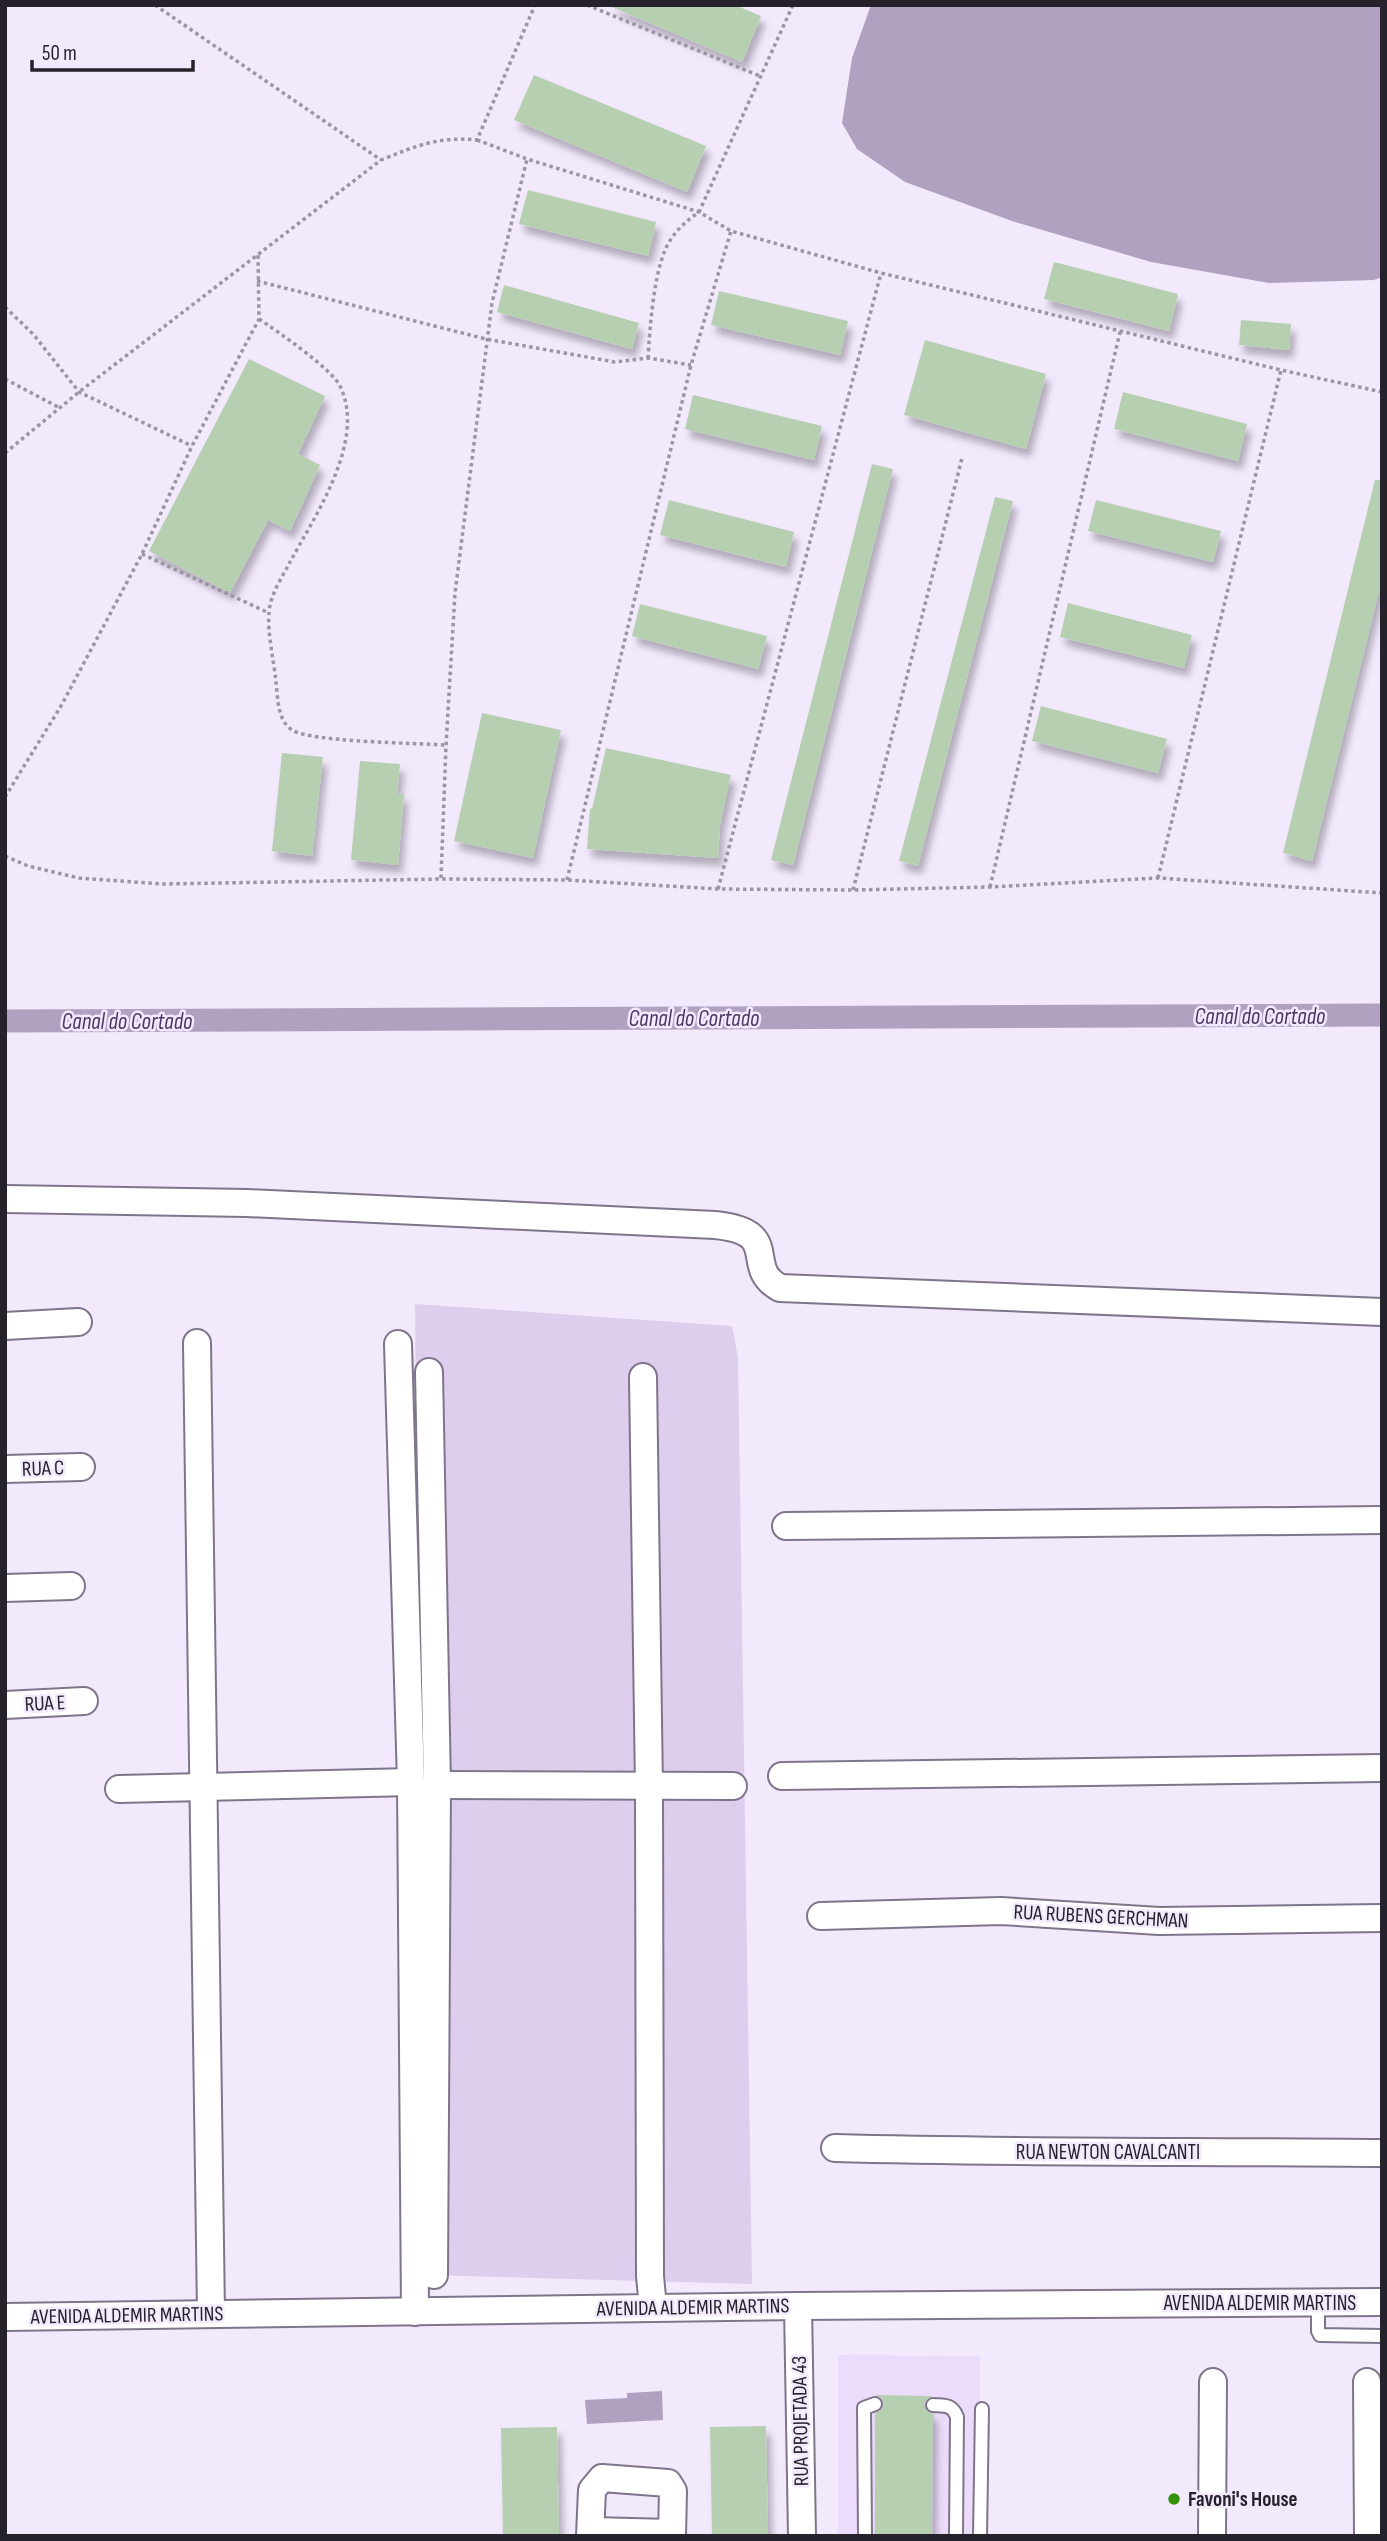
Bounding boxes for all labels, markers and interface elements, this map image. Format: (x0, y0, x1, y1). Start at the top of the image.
scale bar (32, 28, 192, 72)
text: 50 m (42, 41, 77, 66)
water label: Canal do Cortado (1195, 1003, 1326, 1031)
water label: Canal do Cortado (629, 1005, 760, 1033)
water label: Canal do Cortado (62, 1008, 193, 1036)
street label: RUA C (21, 1455, 65, 1482)
street label: RUA E (24, 1690, 66, 1717)
street label: RUA RUBENS GERCHMAN (1013, 1899, 1189, 1934)
street label: RUA NEWTON CAVALCANTI (1016, 2140, 1200, 2165)
street label: AVENIDA ALDEMIR MARTINS (1163, 2291, 1356, 2316)
street label: AVENIDA ALDEMIR MARTINS (595, 2293, 790, 2322)
street label: AVENIDA ALDEMIR MARTINS (29, 2301, 224, 2330)
street label: RUA PROJETADA 43 (787, 2356, 814, 2486)
place label: Favoni's House (1188, 2487, 1298, 2512)
marker: Favoni's House (1166, 2491, 1182, 2507)

